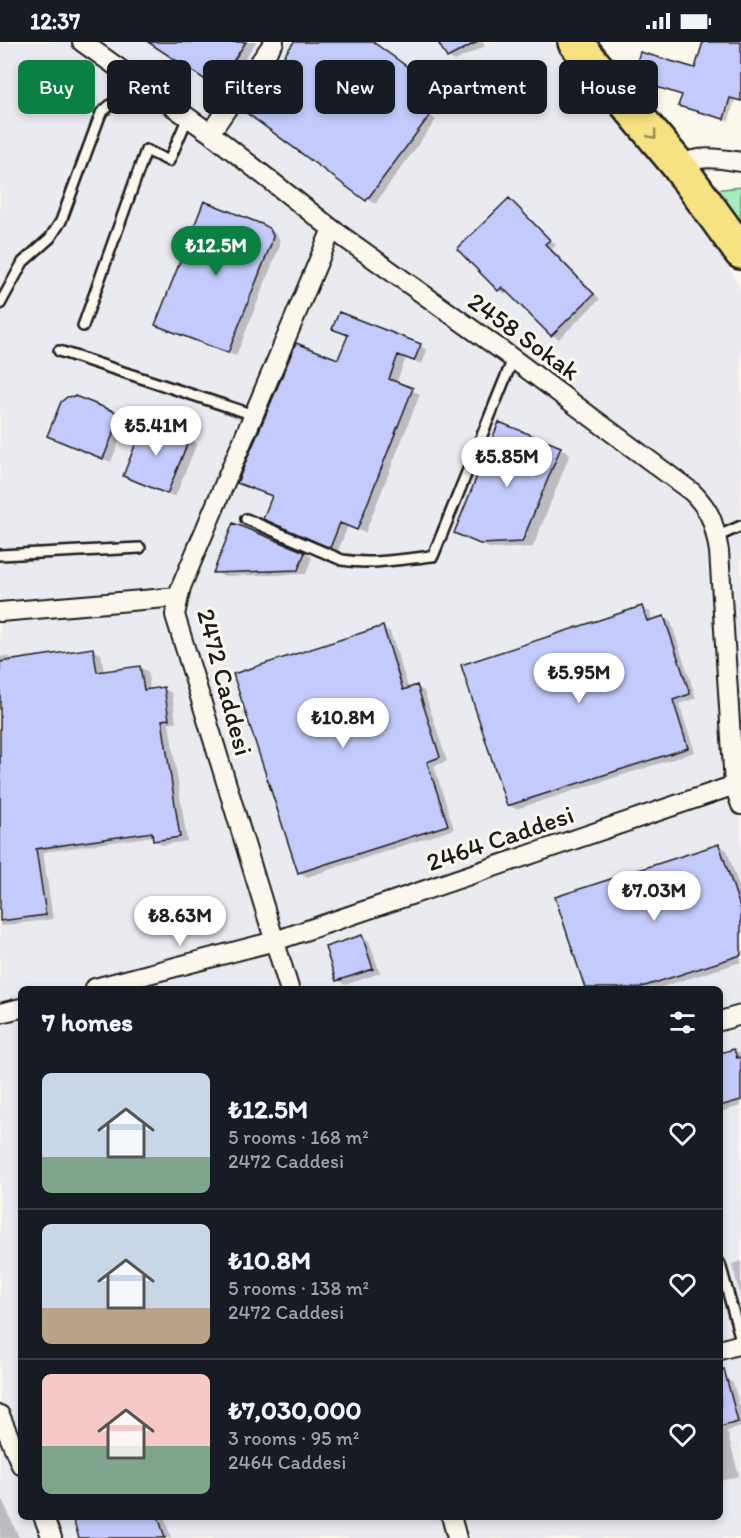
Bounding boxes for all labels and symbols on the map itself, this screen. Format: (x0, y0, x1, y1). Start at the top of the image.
one-way arrow (646, 128, 657, 139)
pin: ₺12.5M (167, 226, 265, 277)
street label: 2458 Sokak (462, 285, 586, 387)
pin: ₺5.41M (107, 406, 205, 457)
pin: ₺5.85M (458, 437, 556, 488)
street label: 2472 Caddesi (190, 605, 260, 759)
pin: ₺5.95M (530, 653, 628, 704)
pin: ₺10.8M (294, 698, 392, 749)
street label: 2464 Caddesi (422, 798, 578, 878)
pin: ₺7.03M (605, 871, 703, 922)
pin: ₺8.63M (131, 896, 229, 947)

